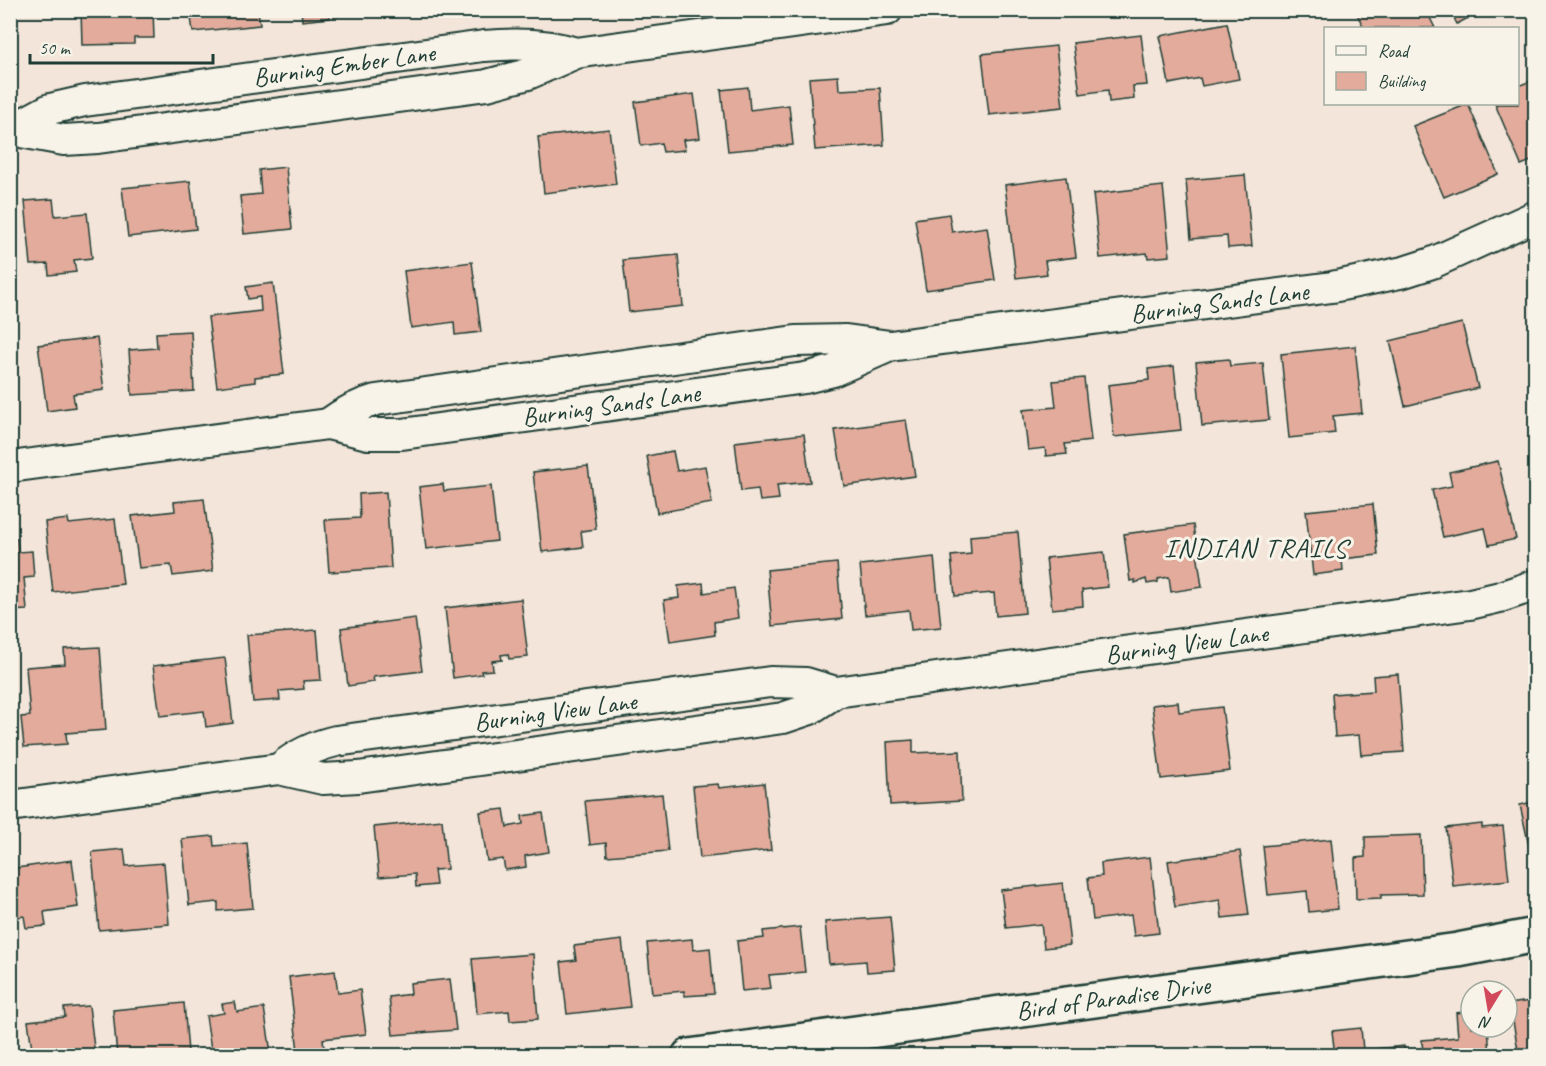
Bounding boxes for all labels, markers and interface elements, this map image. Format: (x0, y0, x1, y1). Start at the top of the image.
scale bar (30, 27, 213, 65)
legend (1324, 27, 1519, 105)
street label: Burning Ember Lane (251, 36, 438, 94)
text: 50 m (39, 37, 72, 59)
text: Road (1378, 40, 1411, 62)
text: Building (1378, 70, 1427, 92)
street label: Burning Sands Lane (1128, 274, 1312, 330)
street label: Burning Sands Lane (520, 376, 704, 434)
district label: INDIAN TRAILS (1164, 531, 1351, 565)
street label: Burning View Lane (1103, 616, 1271, 671)
street label: Burning View Lane (472, 684, 640, 739)
street label: Bird of Paradise Drive (1014, 968, 1214, 1027)
north arrow (1459, 979, 1519, 1039)
text: N (1477, 1011, 1493, 1034)

